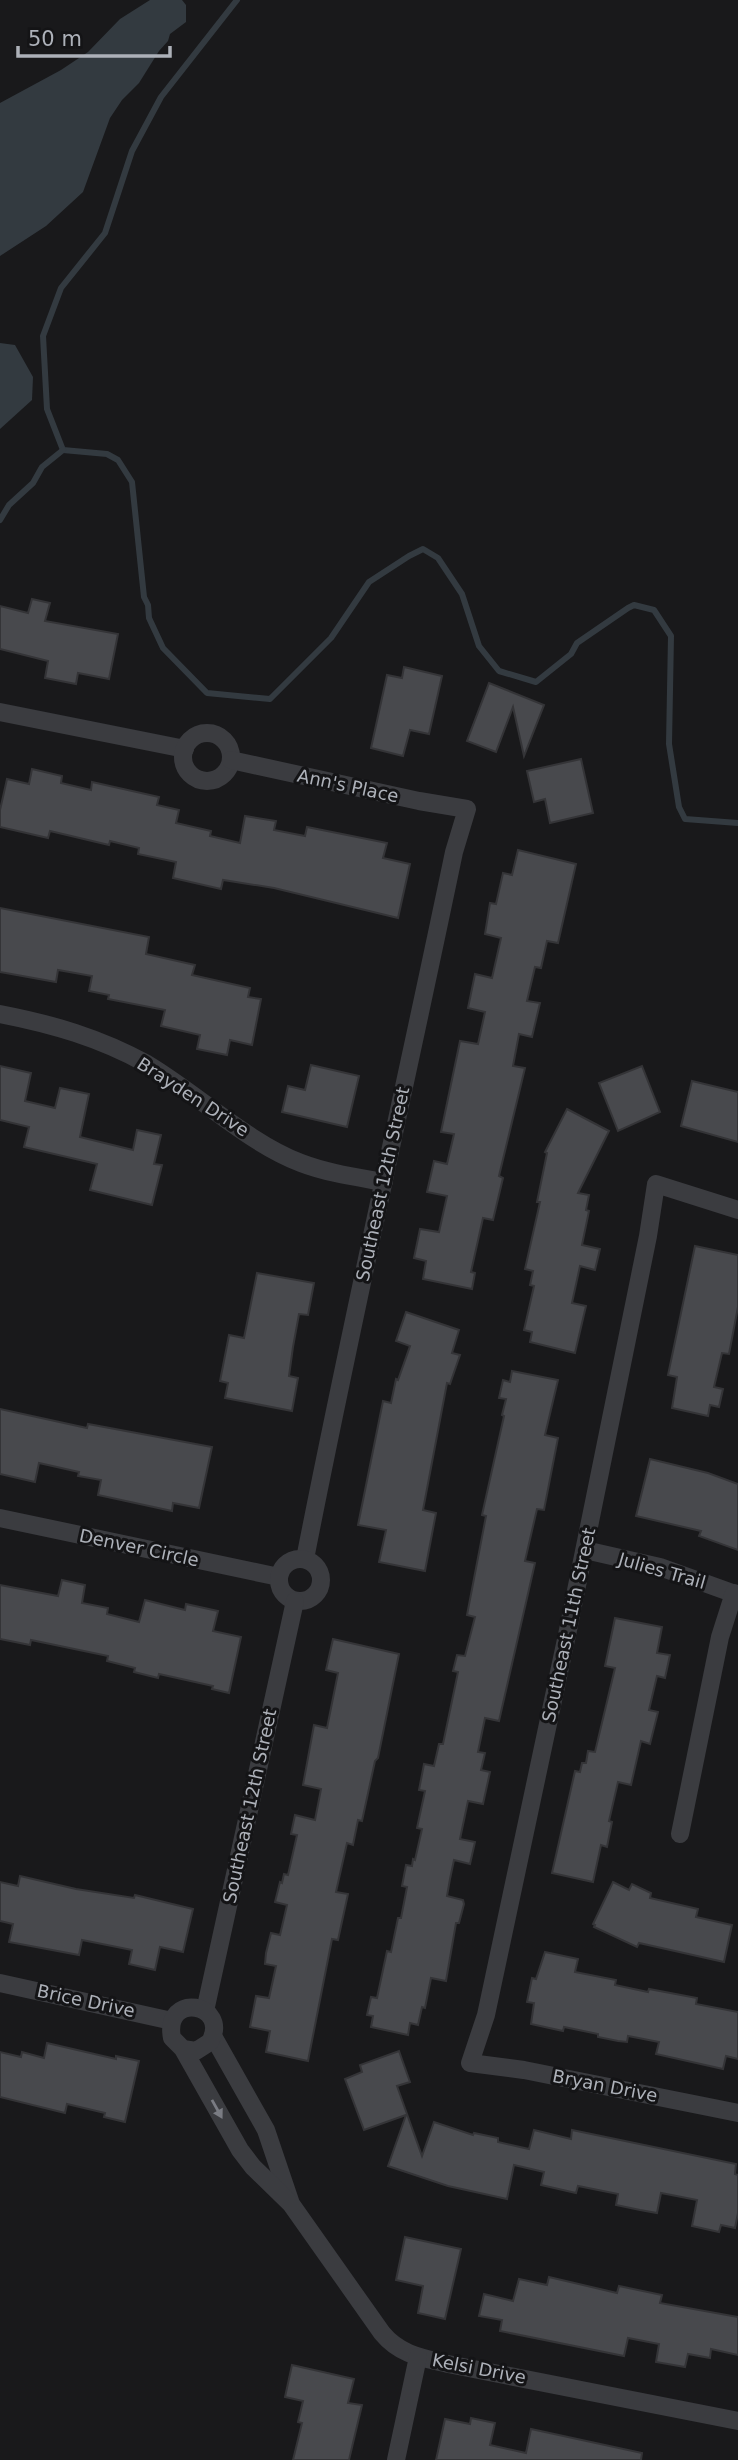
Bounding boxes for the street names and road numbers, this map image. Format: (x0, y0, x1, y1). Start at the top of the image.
street label: Ann's Place (296, 765, 401, 806)
street label: Brayden Drive (133, 1053, 253, 1141)
street label: Southeast 12th Street (352, 1085, 413, 1283)
street label: Denver Circle (77, 1525, 201, 1570)
street label: Southeast 11th Street (538, 1526, 599, 1724)
street label: Julies Trail (615, 1548, 708, 1593)
street label: Southeast 12th Street (219, 1707, 280, 1905)
street label: Brice Drive (35, 1980, 137, 2021)
street label: Bryan Drive (551, 2065, 659, 2106)
street label: Kelsi Drive (430, 2349, 528, 2388)

